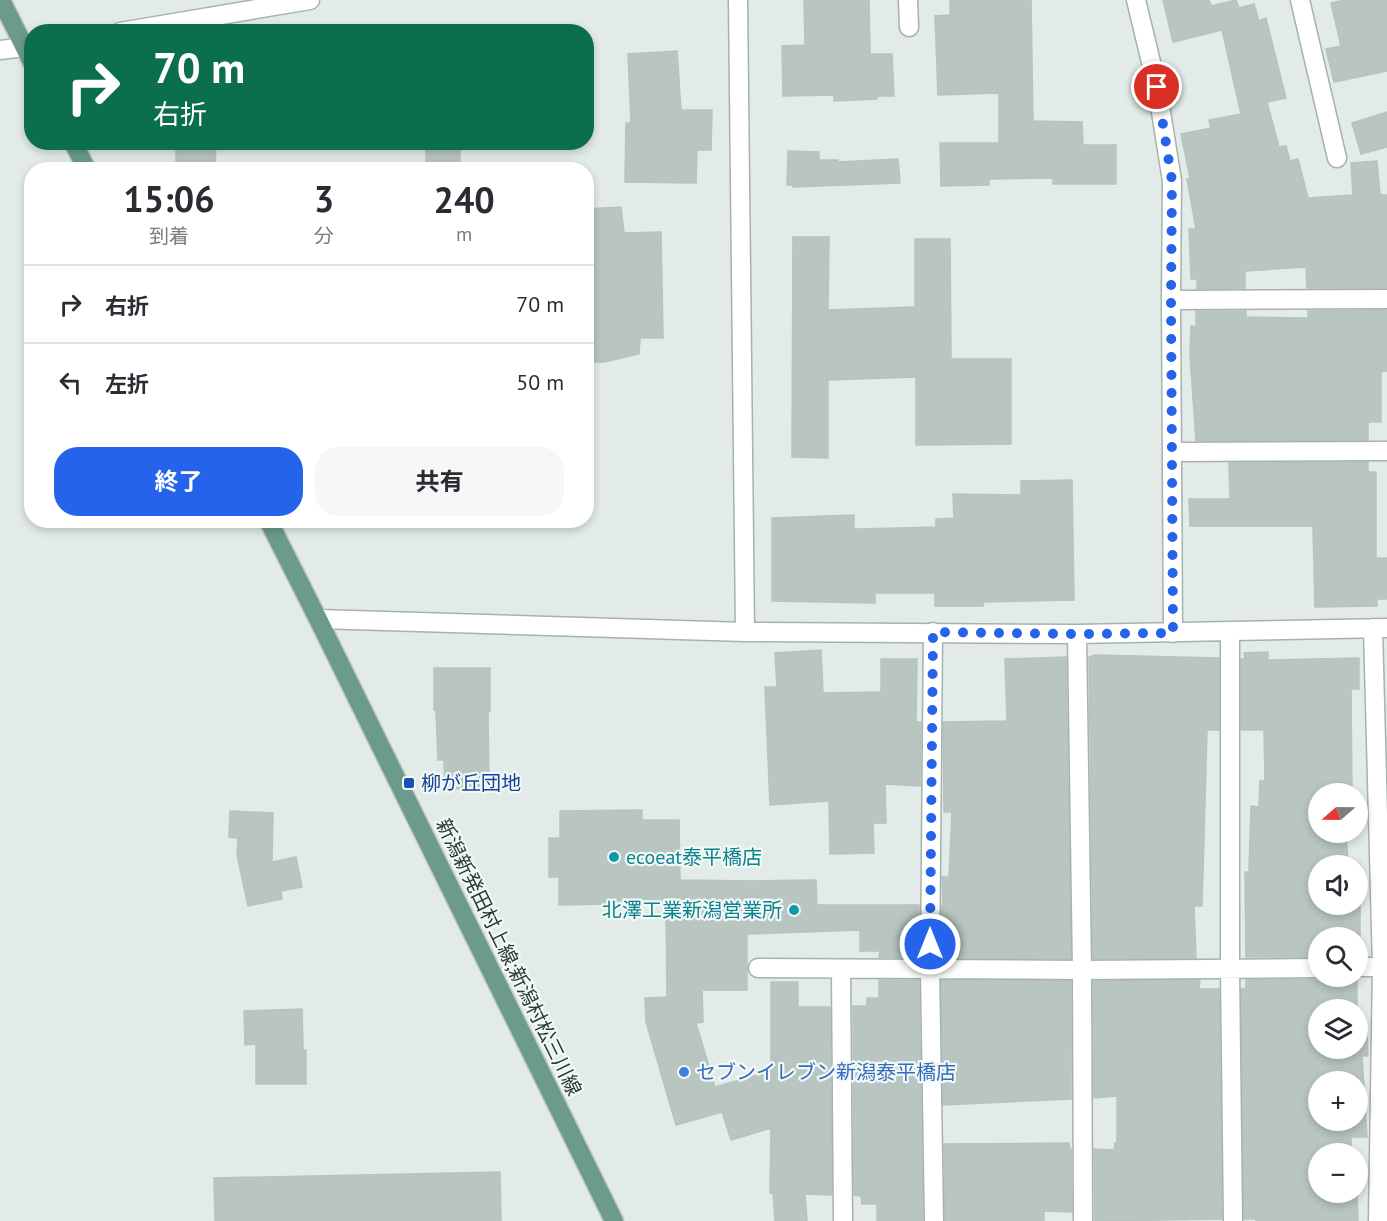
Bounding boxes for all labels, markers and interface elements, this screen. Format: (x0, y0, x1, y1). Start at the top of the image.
text: 70 m (153, 40, 245, 95)
icon: right (54, 48, 132, 126)
pin (1131, 61, 1182, 112)
icon: arrive (1140, 70, 1173, 103)
text: 右折 (153, 97, 207, 131)
text: 15:06 (123, 175, 215, 222)
text: 3 (314, 175, 334, 222)
text: 240 (433, 176, 495, 223)
text: m (456, 221, 472, 247)
text: 到着 (149, 223, 189, 249)
text: 分 (314, 223, 334, 249)
icon: right (54, 288, 87, 321)
text: 70 m (516, 290, 564, 318)
text: 右折 (105, 292, 149, 320)
icon: left (54, 366, 87, 399)
text: 50 m (516, 368, 564, 396)
text: 左折 (105, 370, 149, 398)
button: 終了 (54, 447, 303, 516)
button: 共有 (315, 447, 564, 516)
place label: 柳が丘団地 (421, 770, 521, 796)
marker: 柳が丘団地 (402, 776, 416, 790)
north arrow (1308, 783, 1368, 843)
map controls (1308, 783, 1368, 1203)
street label: 新潟新発田村上線;新潟村松三川線 (430, 814, 588, 1100)
place label: ecoeat泰平橋店 (626, 844, 762, 870)
marker: ecoeat泰平橋店 (607, 850, 621, 864)
button: sound (1308, 855, 1368, 915)
place label: 北澤工業新潟営業所 (602, 897, 782, 923)
marker: 北澤工業新潟営業所 (787, 903, 801, 917)
position arrow (898, 912, 962, 976)
button: search (1308, 927, 1368, 987)
button: layers (1308, 999, 1368, 1059)
place label: セブンイレブン新潟泰平橋店 (696, 1059, 956, 1085)
marker: セブンイレブン新潟泰平橋店 (677, 1065, 691, 1079)
button: + (1308, 1071, 1368, 1131)
button: − (1308, 1143, 1368, 1203)

